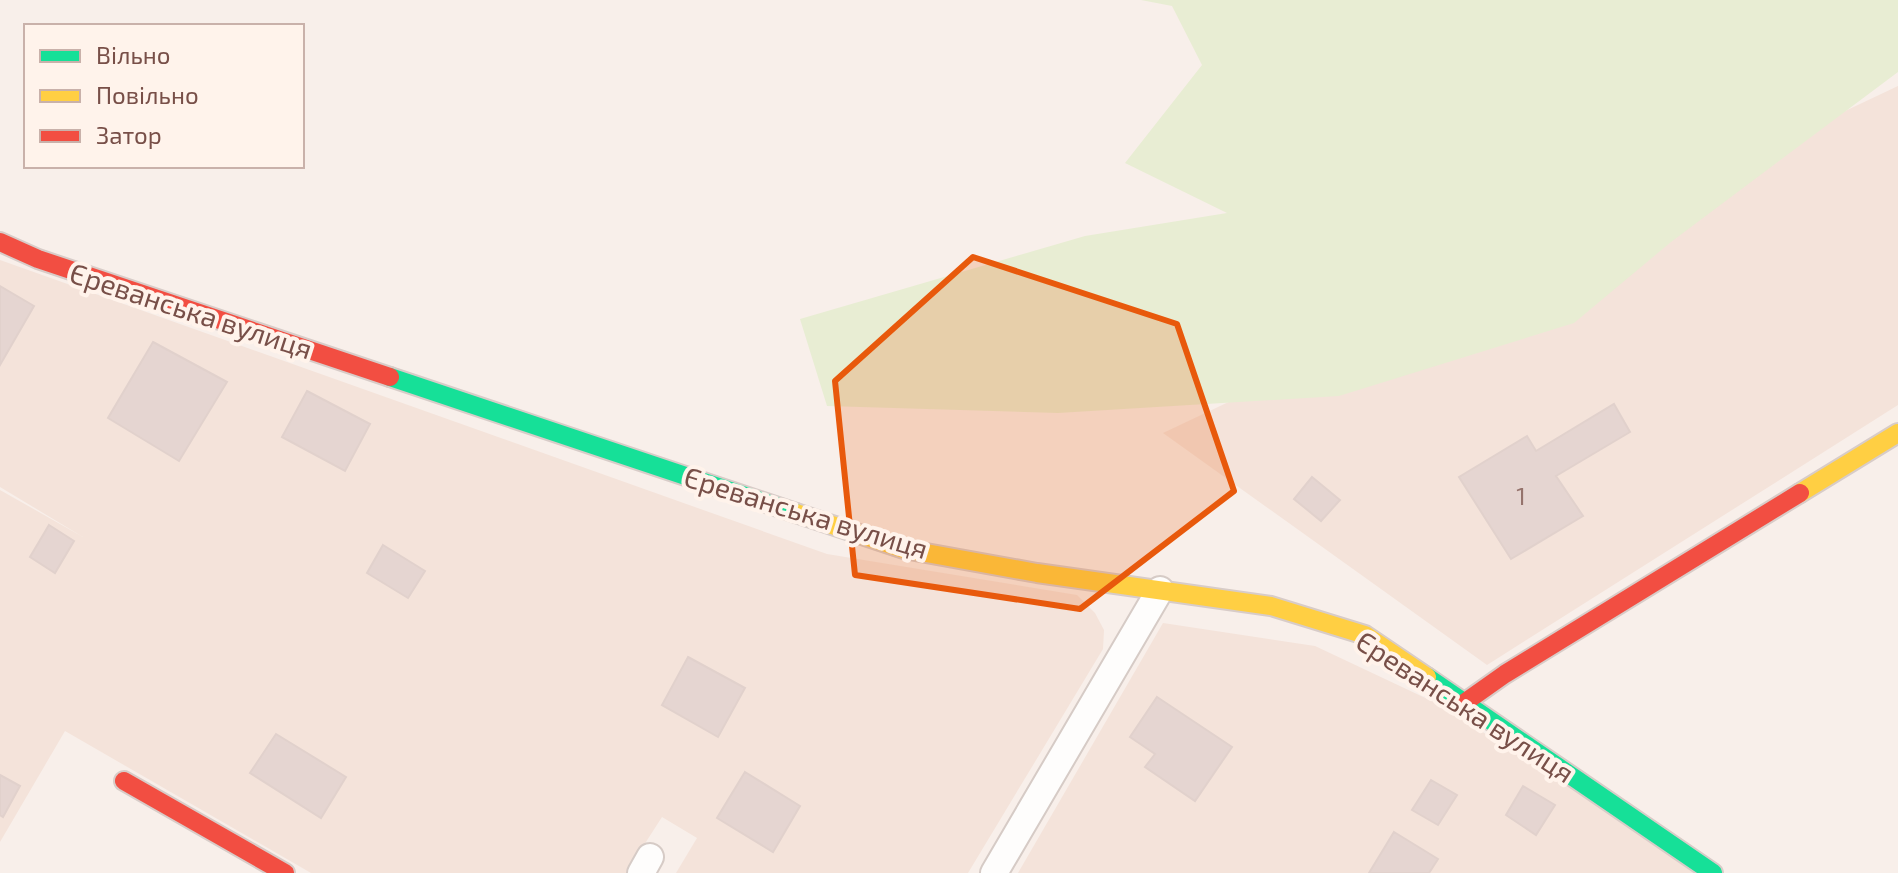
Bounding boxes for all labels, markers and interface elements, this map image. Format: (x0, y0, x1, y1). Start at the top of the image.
legend (24, 24, 304, 168)
text: Вільно (96, 40, 170, 69)
text: Повільно (96, 80, 199, 109)
text: Затор (96, 120, 162, 149)
street label: Єреванська вулиця (66, 255, 317, 365)
street label: Єреванська вулиця (680, 459, 932, 565)
house number: 1 (1516, 481, 1526, 510)
street label: Єреванська вулиця (1350, 623, 1581, 789)

